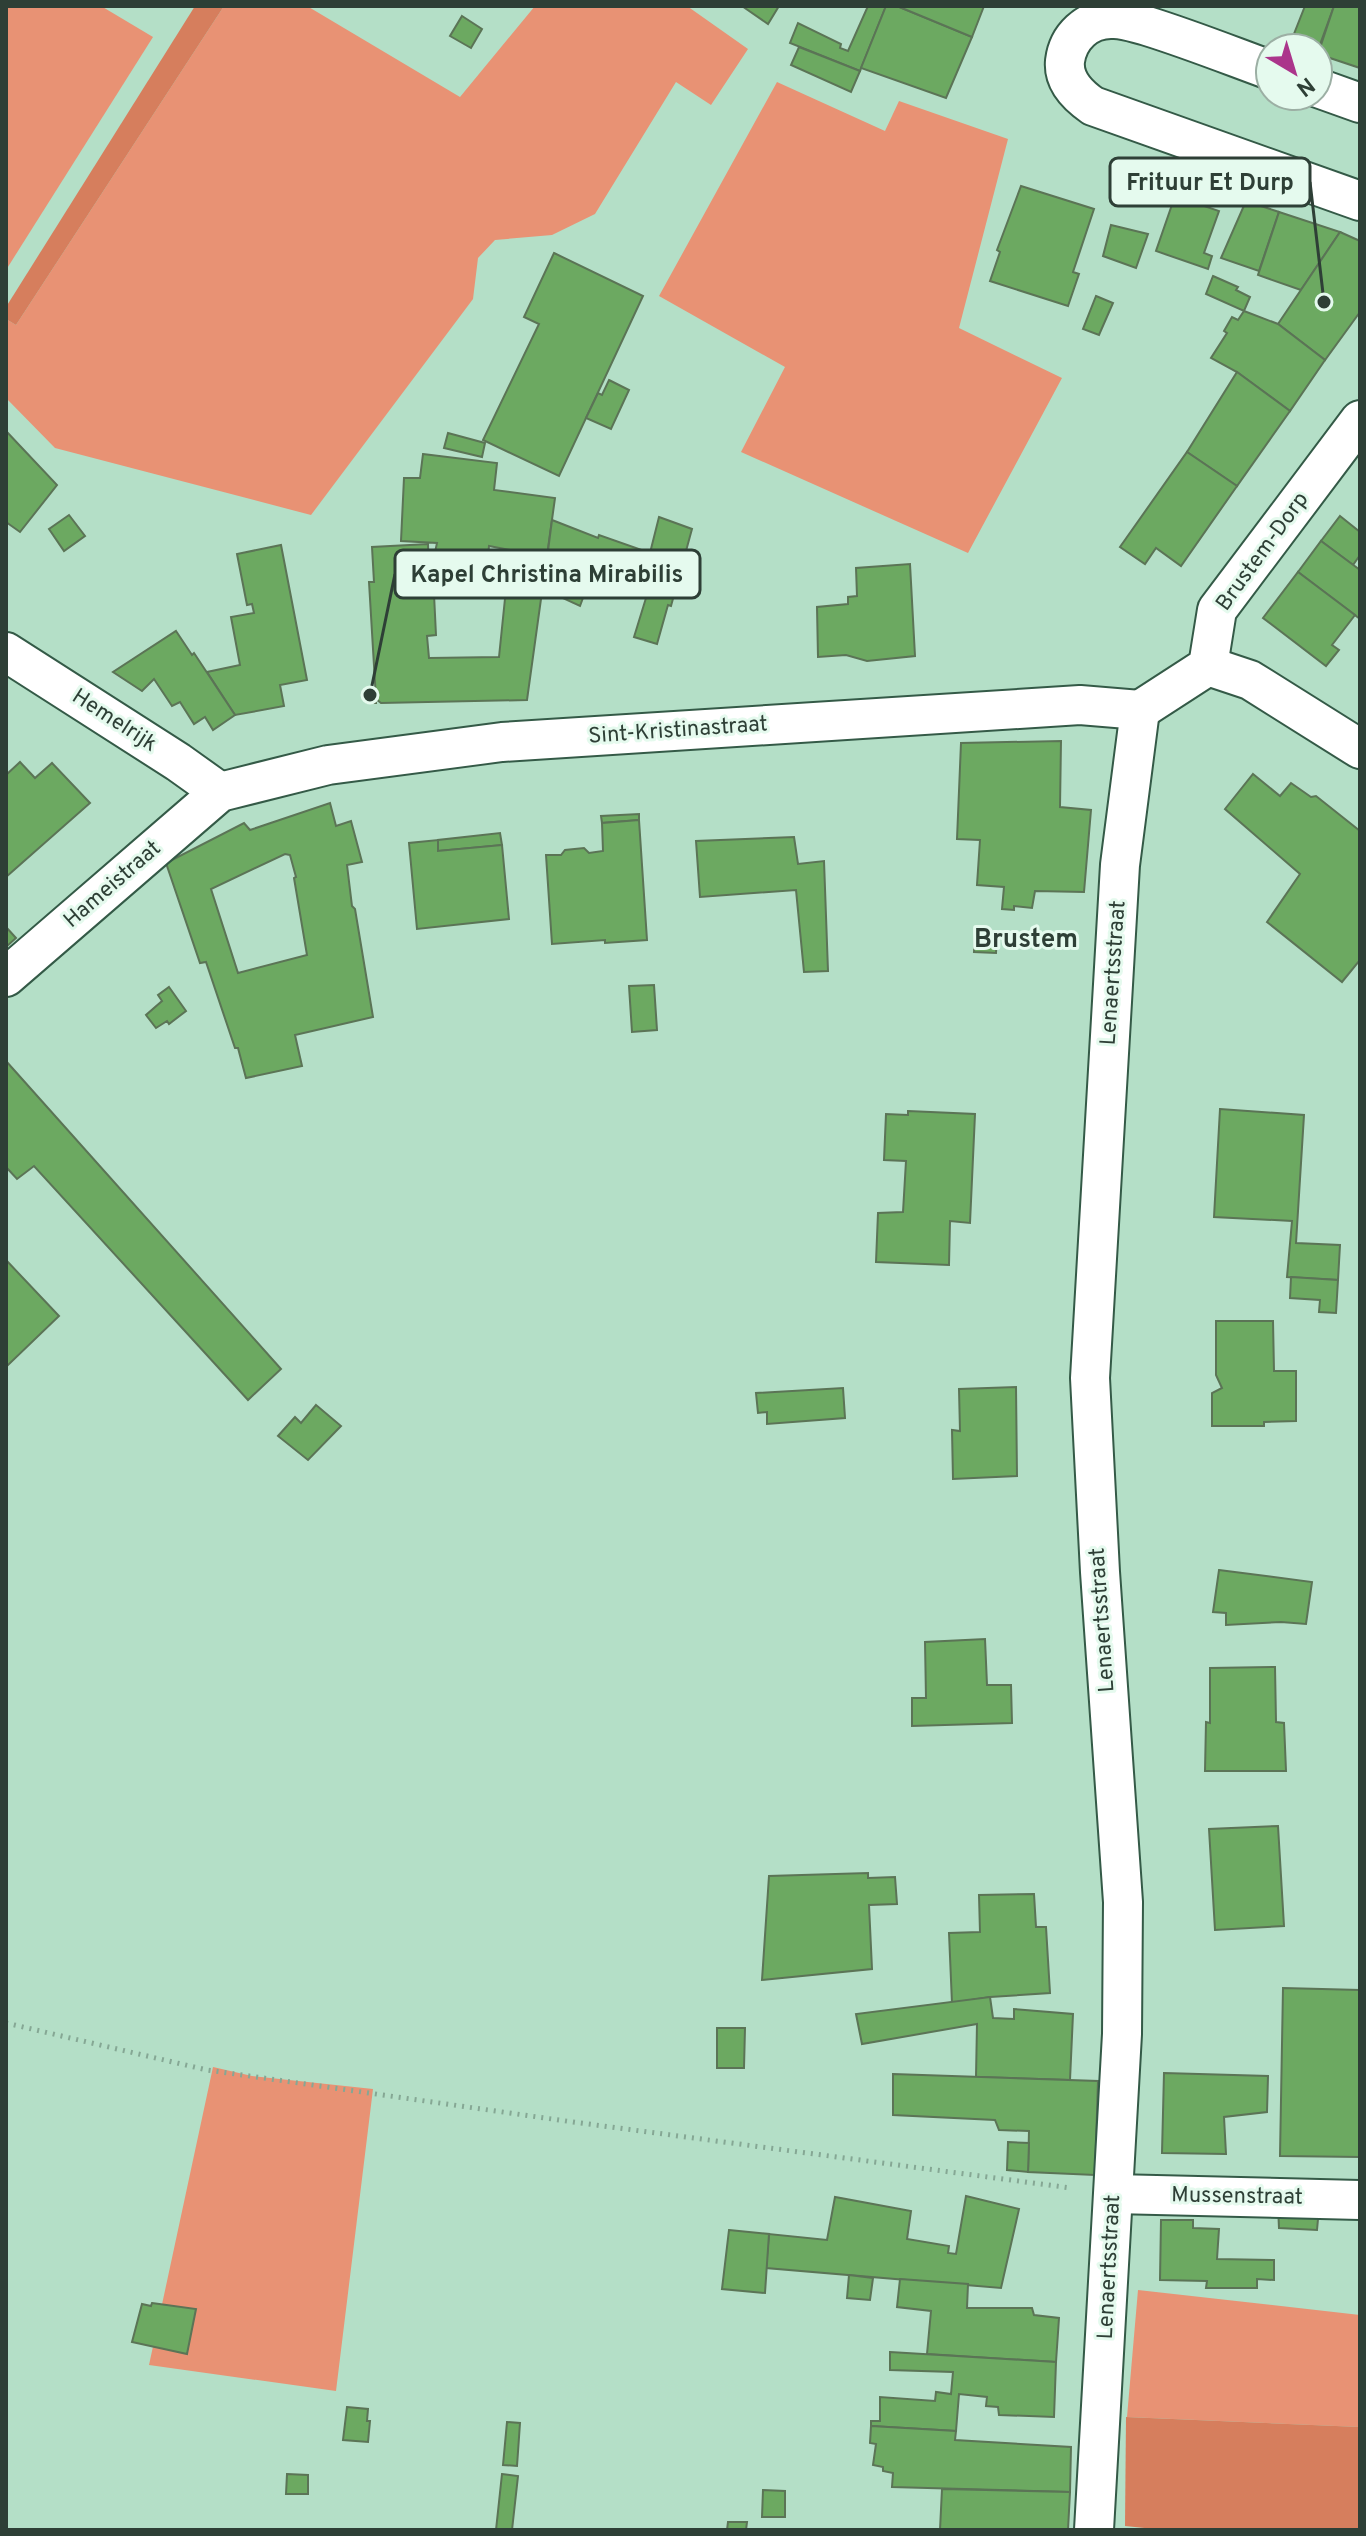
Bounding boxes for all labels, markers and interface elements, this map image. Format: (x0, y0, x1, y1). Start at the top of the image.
north arrow (1254, 32, 1334, 112)
text: N (1290, 70, 1319, 101)
callout: Frituur Et Durp (1110, 158, 1310, 206)
text: Frituur Et Durp (1126, 169, 1294, 199)
street label: Brustem-Dorp (1211, 487, 1315, 617)
callout: Kapel Christina Mirabilis (395, 550, 700, 598)
text: Kapel Christina Mirabilis (411, 561, 683, 591)
street label: Hemelrijk (66, 684, 162, 758)
street label: Sint-Kristinastraat (587, 711, 769, 751)
street label: Hameistraat (59, 835, 167, 935)
street label: Lenaertsstraat (1095, 900, 1133, 1046)
district label: Brustem (974, 924, 1078, 957)
street label: Lenaertsstraat (1084, 1547, 1122, 1693)
street label: Mussenstraat (1171, 2182, 1303, 2212)
street label: Lenaertsstraat (1093, 2194, 1127, 2340)

